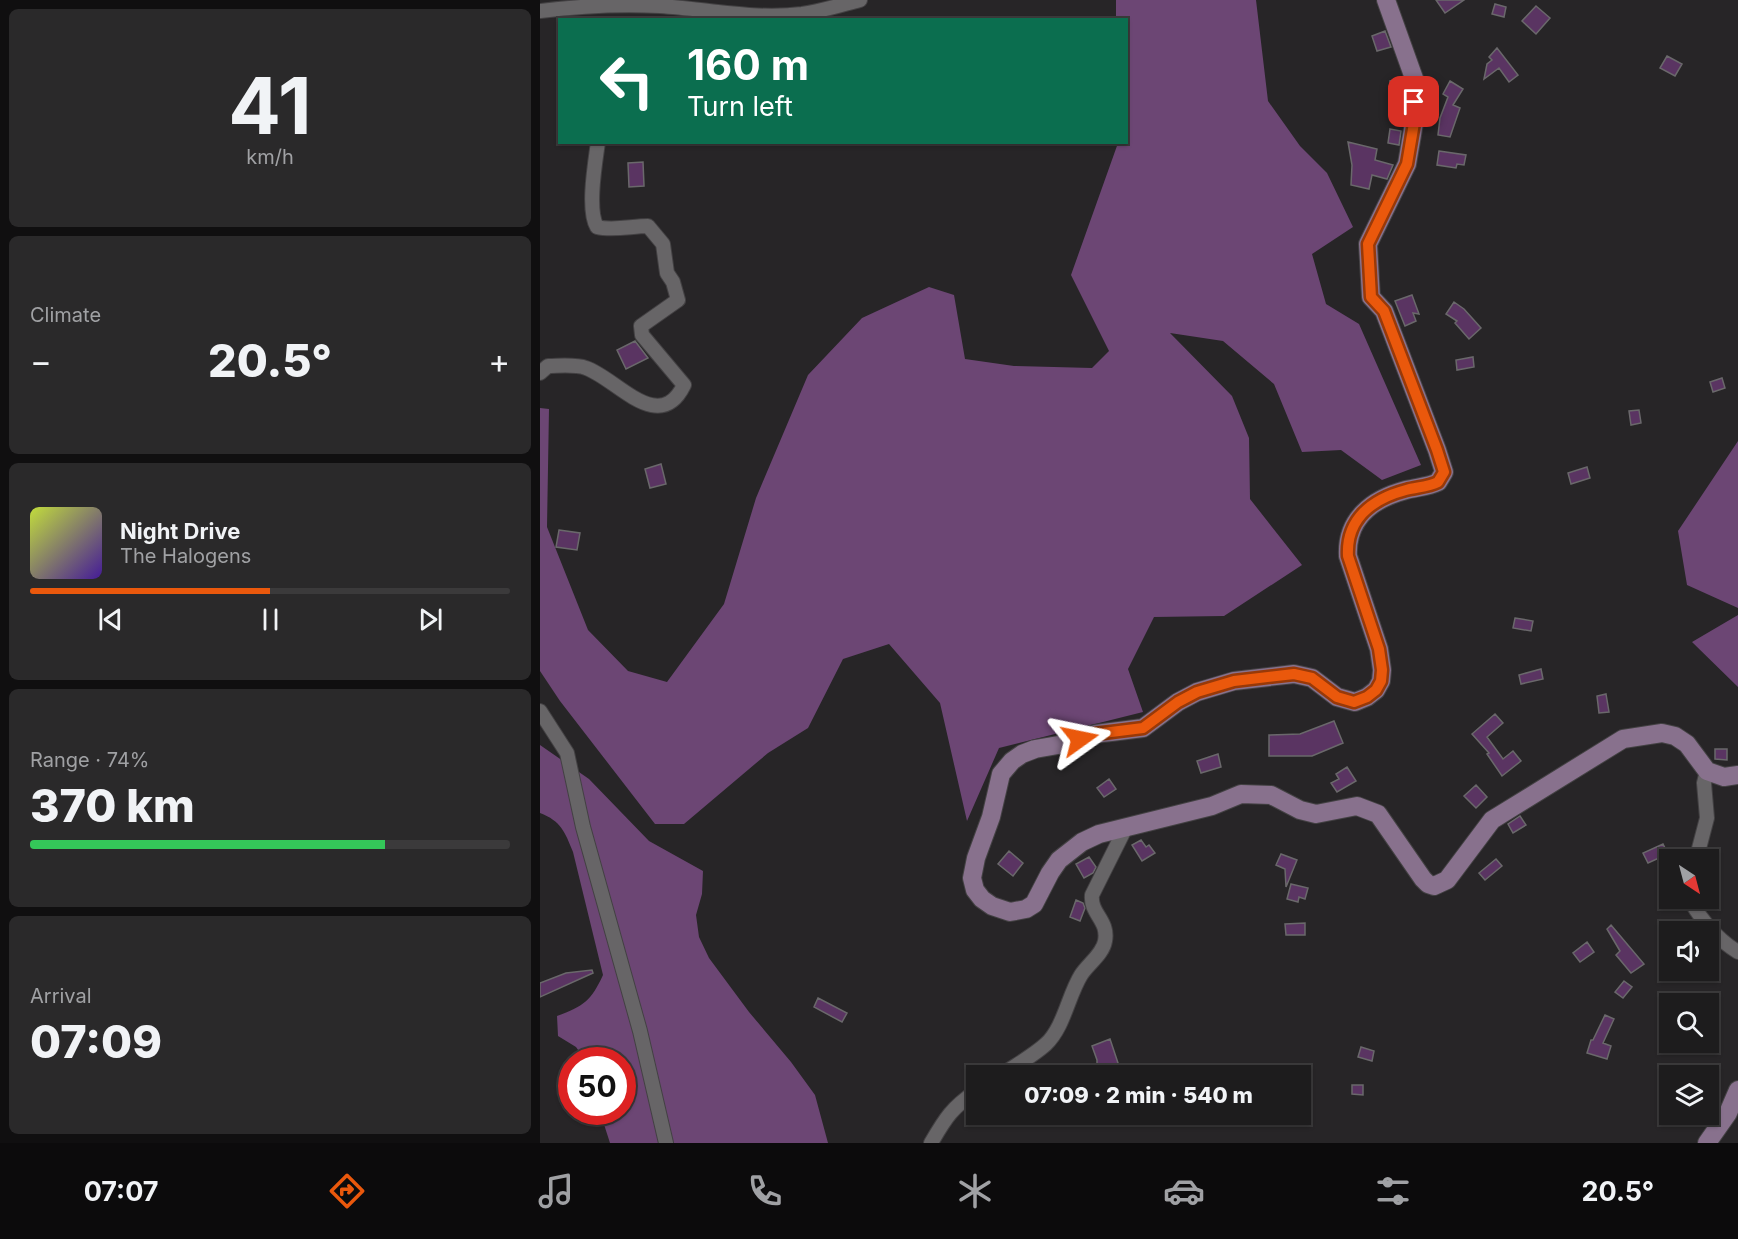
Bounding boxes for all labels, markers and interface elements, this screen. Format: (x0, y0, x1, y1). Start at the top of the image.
text: 160 m (687, 39, 809, 90)
icon: left (588, 42, 666, 120)
text: 41 (228, 58, 312, 153)
pin (1388, 76, 1439, 127)
icon: arrive (1397, 85, 1430, 118)
text: Turn left (687, 90, 793, 123)
text: km/h (246, 145, 294, 169)
text: Climate (30, 303, 101, 327)
text: 20.5° (208, 333, 332, 388)
text: − (30, 341, 52, 381)
text: + (488, 341, 510, 381)
text: Night Drive (120, 518, 240, 544)
text: The Halogens (120, 544, 251, 568)
icon: previous (94, 603, 127, 636)
icon: pause (254, 603, 287, 636)
icon: next (414, 603, 447, 636)
position arrow (1048, 707, 1112, 771)
text: Range · 74% (30, 748, 149, 772)
text: 370 km (30, 778, 195, 833)
north arrow (1659, 849, 1719, 909)
map controls (1659, 849, 1719, 1125)
button: sound (1659, 921, 1719, 981)
text: Arrival (30, 984, 92, 1008)
button: search (1659, 993, 1719, 1053)
text: 07:09 (30, 1014, 162, 1069)
speed limit sign: 50 (558, 1047, 636, 1125)
button: layers (1659, 1065, 1719, 1125)
text: 07:09 · 2 min · 540 m (1024, 1082, 1253, 1108)
icon: directions (326, 1170, 368, 1212)
icon: music (535, 1170, 577, 1212)
icon: phone (744, 1170, 786, 1212)
icon: climate (954, 1170, 996, 1212)
icon: car (1163, 1170, 1205, 1212)
icon: filters (1372, 1170, 1414, 1212)
text: 07:07 (84, 1175, 159, 1208)
text: 20.5° (1581, 1175, 1654, 1208)

